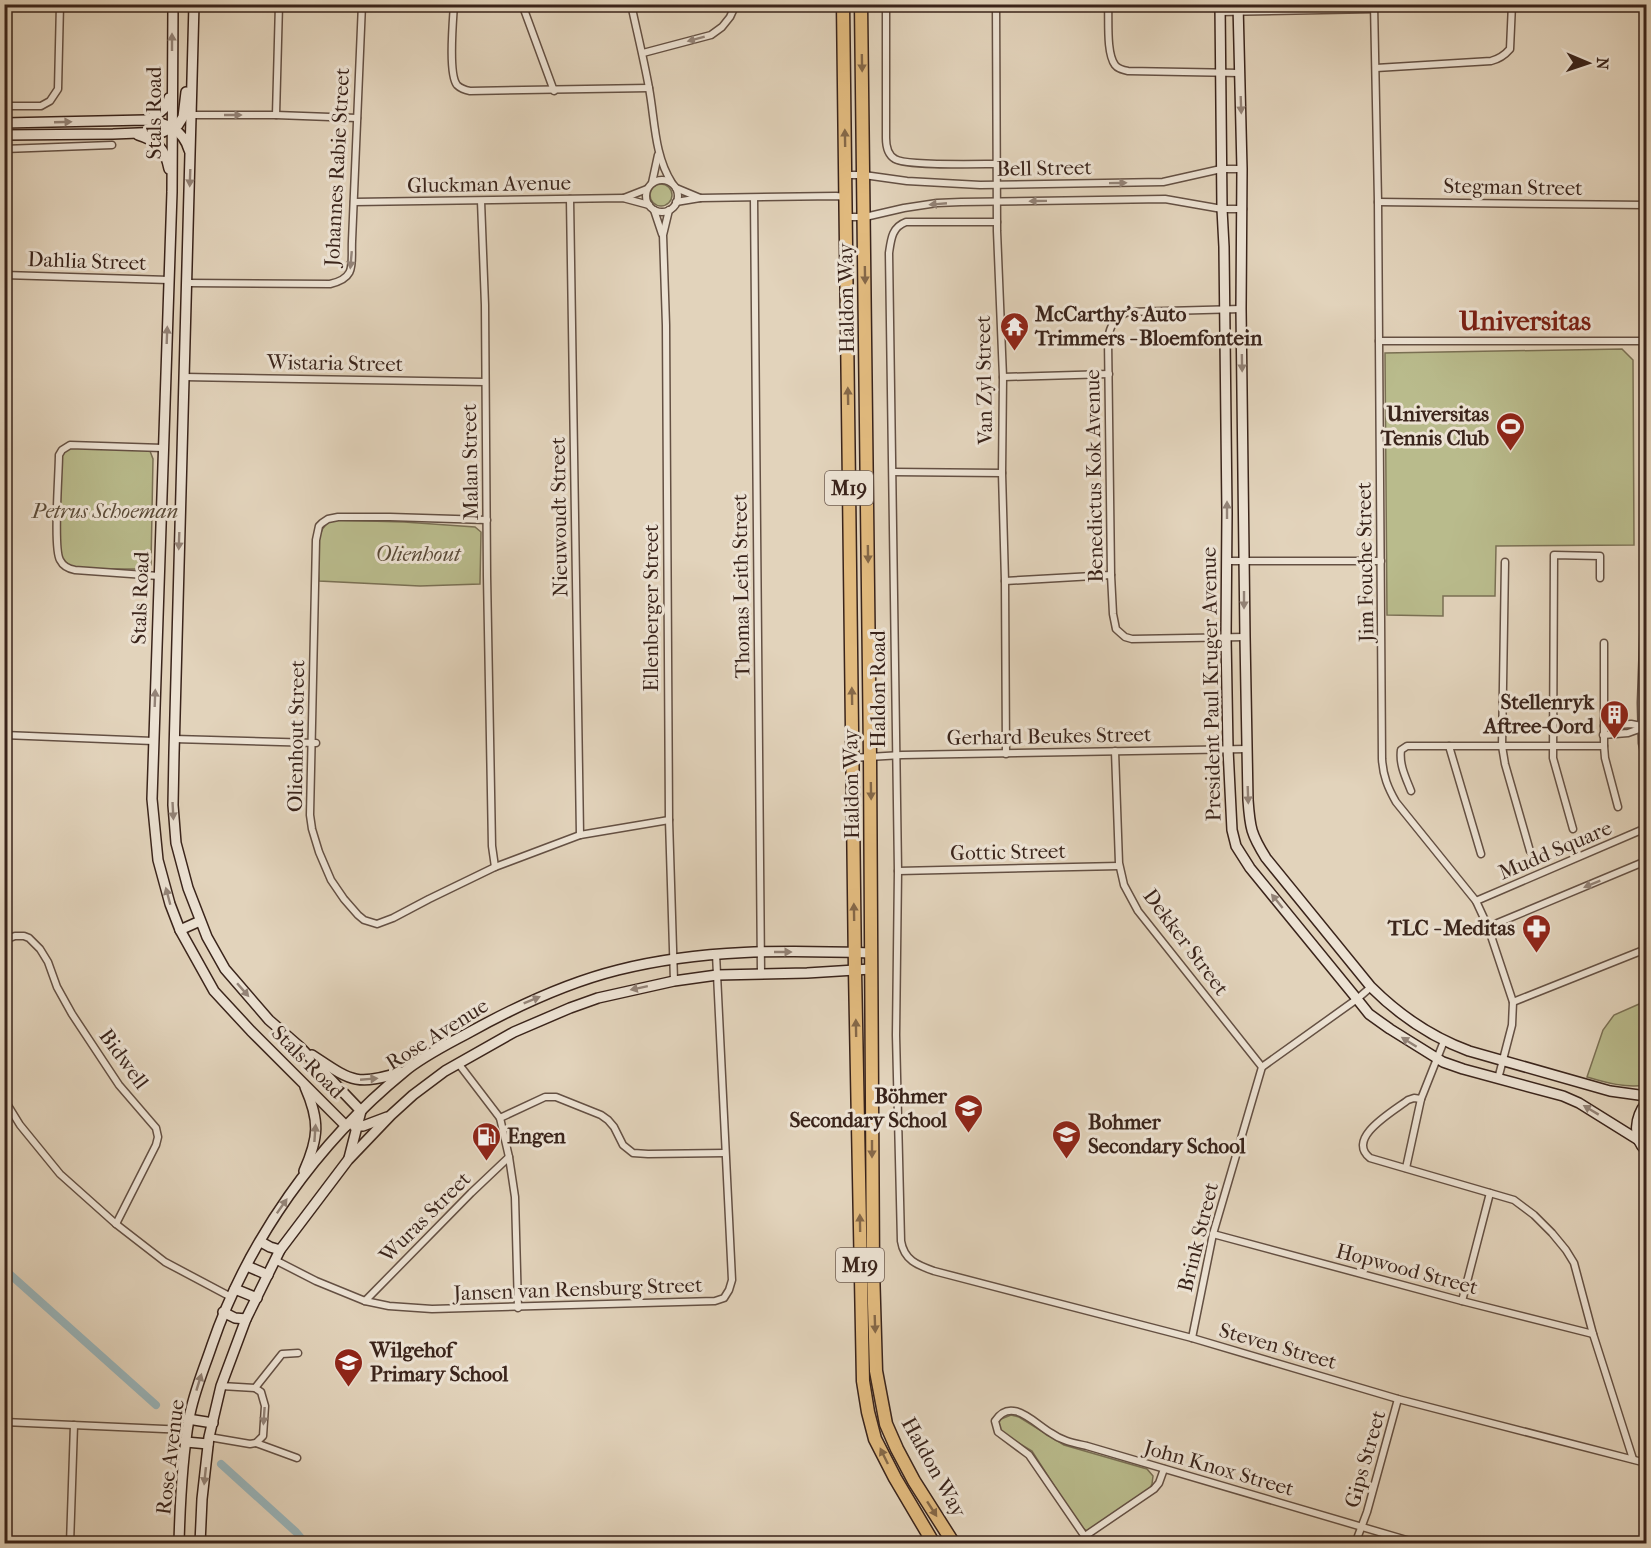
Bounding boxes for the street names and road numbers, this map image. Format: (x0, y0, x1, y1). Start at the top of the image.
street label: Stals Road (142, 66, 166, 159)
street label: Johannes Rabie Street (320, 67, 354, 269)
street label: Bell Street (996, 155, 1092, 181)
street label: Gluckman Avenue (407, 171, 571, 197)
street label: Stegman Street (1443, 174, 1583, 200)
street label: Haldon Way (833, 242, 859, 353)
street label: Dahlia Street (27, 247, 147, 275)
street label: Van Zyl Street (971, 315, 997, 446)
street label: Wistaria Street (266, 350, 404, 376)
street label: Benedictus Kok Avenue (1080, 369, 1108, 583)
street label: Malan Street (457, 403, 483, 520)
street label: Nieuwoudt Street (546, 436, 572, 597)
road number: M19 (825, 471, 873, 505)
street label: Jim Fouche Street (1352, 481, 1378, 644)
street label: Thomas Leith Street (727, 493, 755, 679)
street label: Ellenberger Street (639, 524, 663, 692)
street label: President Paul Kruger Avenue (1197, 546, 1225, 822)
street label: Stals Road (126, 551, 154, 645)
street label: Haldon Road (866, 630, 890, 748)
street label: Olienhout Street (283, 659, 309, 812)
street label: Gerhard Beukes Street (947, 722, 1152, 750)
street label: Haldon Way (838, 728, 864, 839)
street label: Mudd Square (1495, 815, 1615, 885)
street label: Gottic Street (950, 839, 1067, 865)
street label: Dekker Street (1138, 884, 1234, 1000)
street label: Rose Avenue (381, 993, 493, 1075)
street label: Stals Road (267, 1021, 350, 1104)
street label: Bidwell (94, 1024, 154, 1094)
street label: Wuras Street (374, 1166, 476, 1268)
street label: Brink Street (1173, 1179, 1223, 1294)
street label: Hopwood Street (1333, 1239, 1481, 1300)
road number: M19 (836, 1248, 884, 1282)
street label: Jansen van Rensburg Street (451, 1273, 703, 1305)
street label: Steven Street (1216, 1318, 1340, 1374)
street label: Rose Avenue (151, 1398, 189, 1516)
street label: Gips Street (1340, 1407, 1390, 1510)
street label: Haldon Way (897, 1413, 972, 1522)
street label: John Knox Street (1139, 1435, 1297, 1501)

